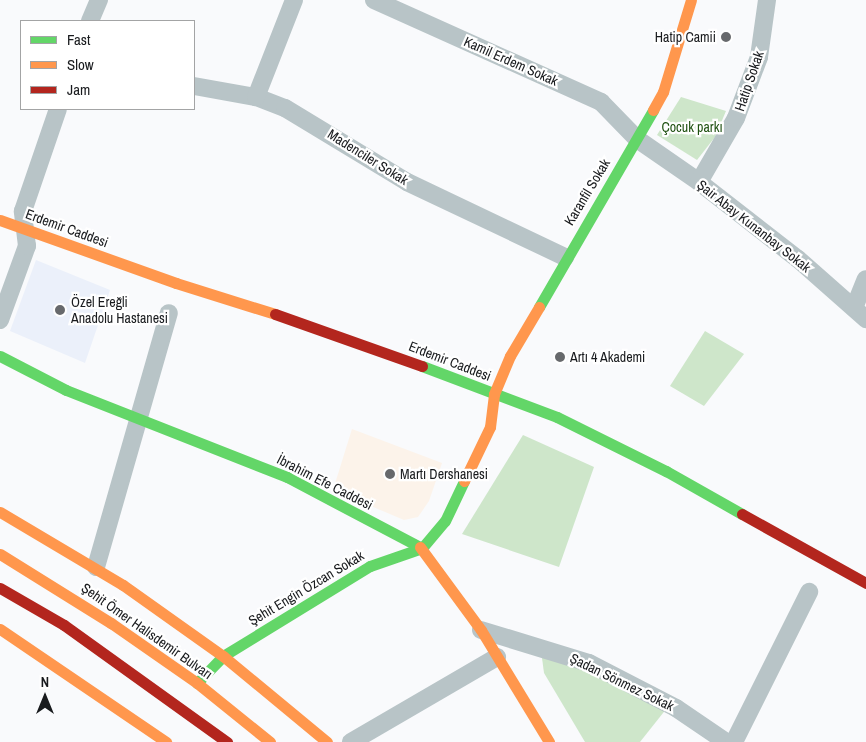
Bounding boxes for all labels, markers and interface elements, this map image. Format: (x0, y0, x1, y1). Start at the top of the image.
legend (20, 20, 195, 110)
text: Fast (67, 29, 90, 50)
place label: Hatip Camii (655, 29, 716, 45)
marker: Hatip Camii (720, 31, 732, 43)
street label: Kamil Erdem Sokak (461, 33, 561, 89)
street label: Hatip Sokak (731, 49, 767, 113)
text: Slow (67, 54, 94, 75)
text: Jam (67, 79, 90, 100)
park label: Çocuk parkı (661, 119, 723, 135)
street label: Madenciler Sokak (325, 126, 411, 188)
street label: Karanfil Sokak (561, 156, 613, 228)
street label: Şair Abay Kunanbay Sokak (694, 176, 814, 276)
street label: Erdemir Caddesi (23, 205, 111, 251)
place label: Özel Ereğli Anadolu Hastanesi (71, 294, 168, 326)
marker: Özel Ereğli Anadolu Hastanesi (53, 303, 67, 317)
street label: Erdemir Caddesi (406, 338, 494, 384)
place label: Artı 4 Akademi (570, 349, 646, 365)
marker: Artı 4 Akademi (554, 351, 566, 363)
street label: İbrahim Efe Caddesi (274, 451, 376, 513)
place label: Martı Dershanesi (400, 466, 488, 482)
marker: Martı Dershanesi (384, 468, 396, 480)
street label: Şehit Engin Özcan Sokak (245, 547, 367, 629)
street label: Şehit Ömer Halisdemir Bulvarı (78, 579, 216, 683)
street label: Şadan Sönmez Sokak (567, 650, 677, 714)
north arrow (20, 672, 70, 722)
text: N (41, 673, 49, 691)

